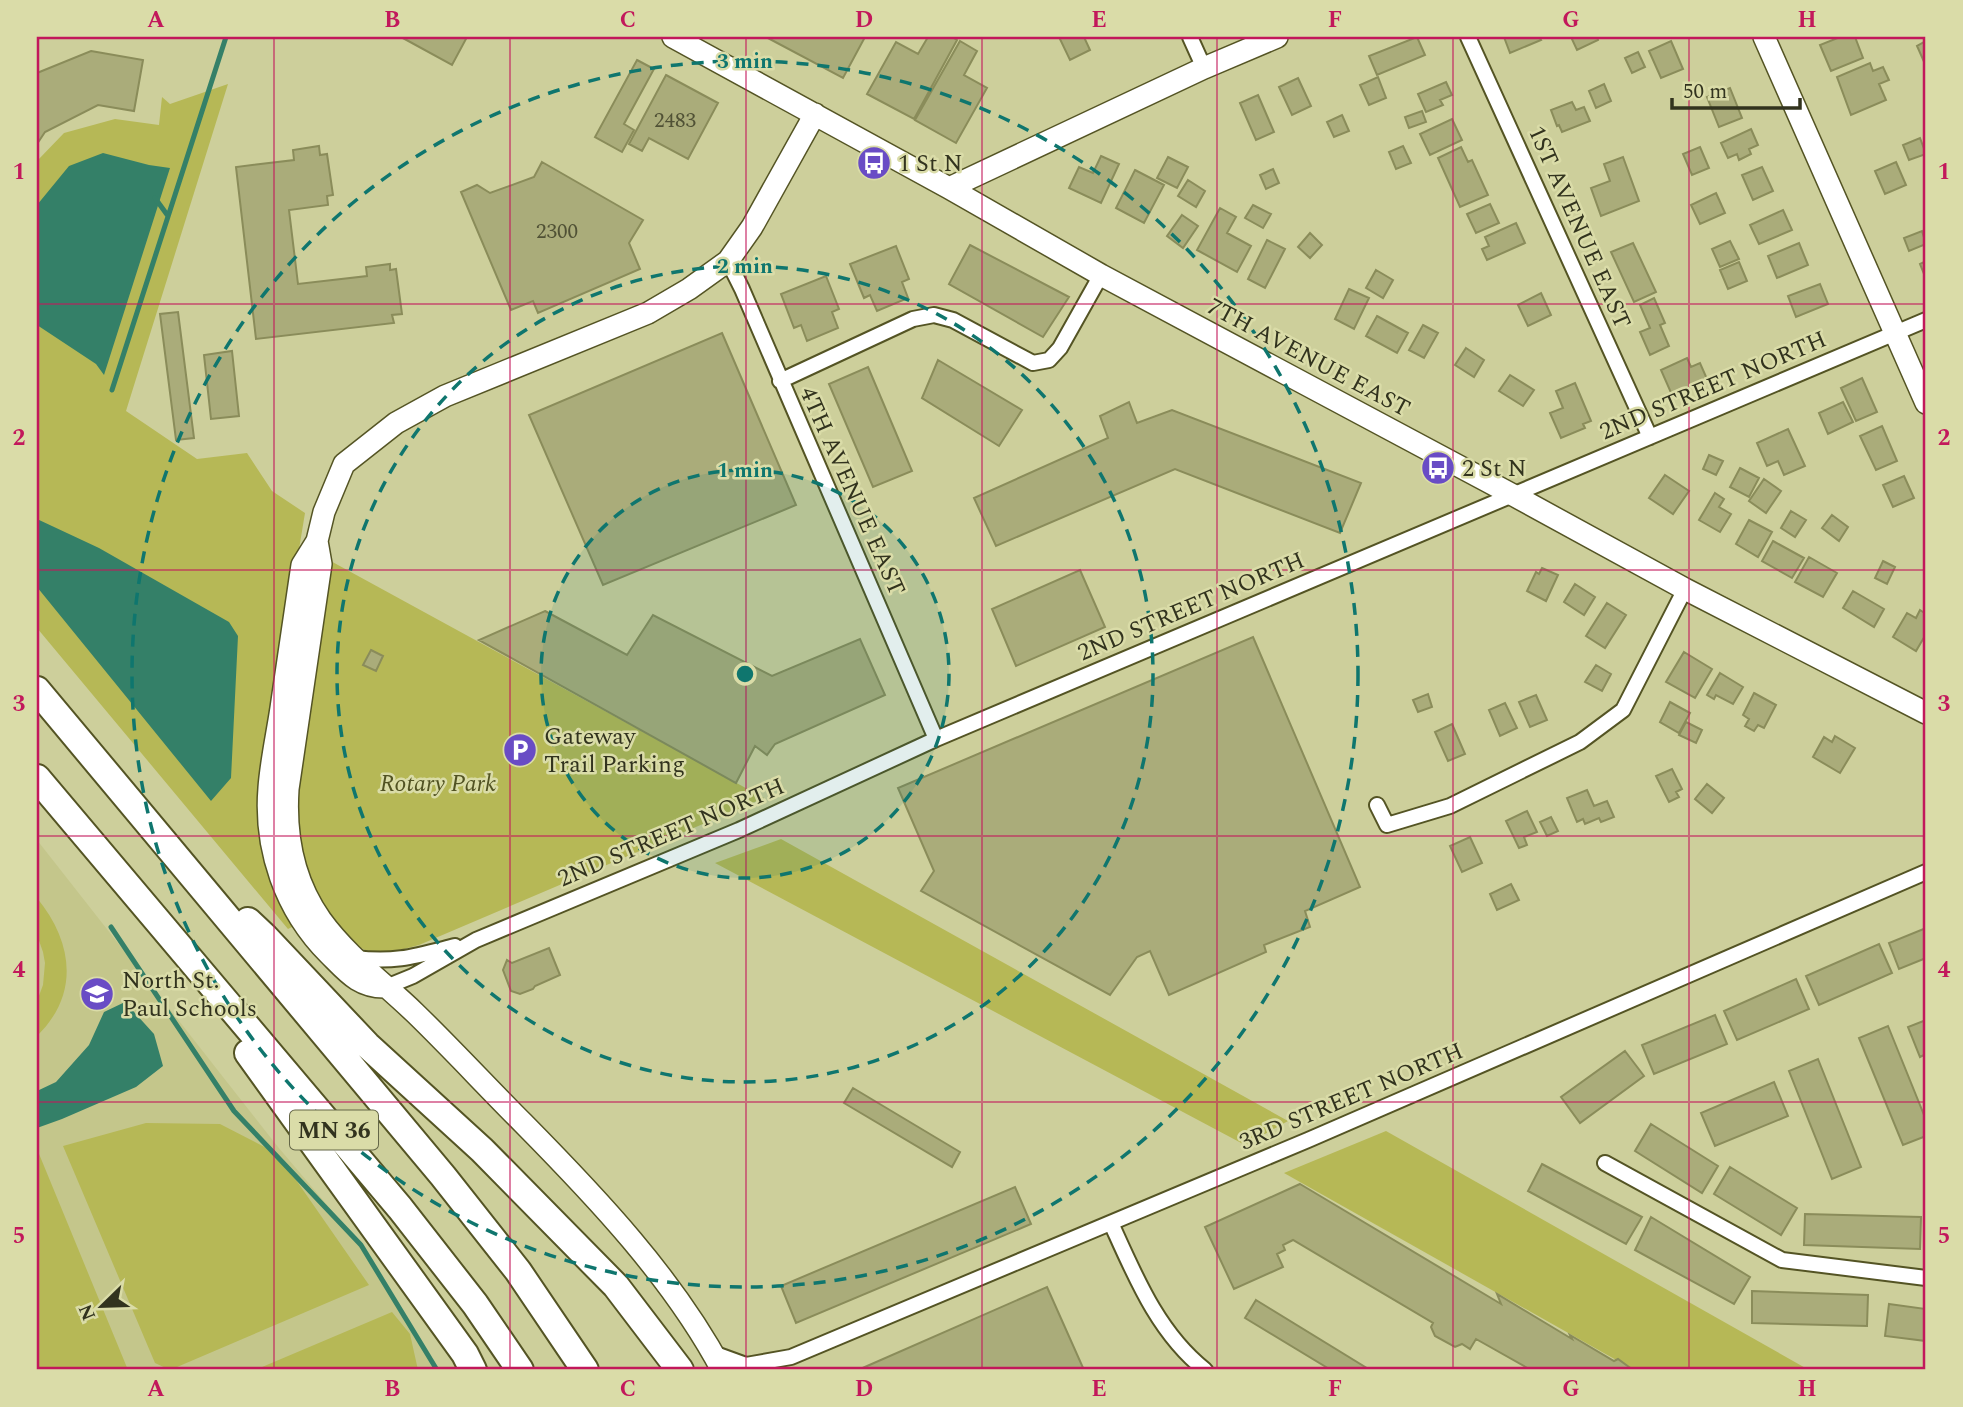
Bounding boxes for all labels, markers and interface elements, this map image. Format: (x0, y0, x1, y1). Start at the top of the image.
text: A (147, 3, 165, 38)
text: B (384, 3, 400, 38)
text: C (620, 3, 636, 38)
text: D (855, 3, 873, 38)
text: E (1091, 3, 1107, 38)
text: F (1328, 3, 1342, 38)
text: G (1562, 3, 1580, 38)
text: H (1797, 3, 1817, 38)
text: 3 min (717, 46, 773, 78)
scale bar (1672, 66, 1800, 110)
text: 50 m (1683, 76, 1727, 108)
house number: 2483 (654, 105, 696, 137)
street label: 1ST AVENUE EAST (1518, 120, 1640, 335)
bus stop icon: 1 St N (855, 144, 893, 182)
place label: 1 St N (898, 146, 963, 182)
text: 1 (13, 155, 25, 190)
text: 1 (1938, 155, 1950, 190)
house number: 2300 (536, 216, 578, 248)
text: 2 min (717, 251, 773, 283)
street label: 7TH AVENUE EAST (1201, 289, 1417, 427)
street label: 2ND STREET NORTH (1594, 322, 1833, 450)
street label: 4TH AVENUE EAST (790, 381, 914, 602)
text: 2 (13, 421, 26, 456)
text: 2 (1938, 421, 1951, 456)
bus stop icon: 2 St N (1419, 449, 1457, 487)
place label: 2 St N (1462, 451, 1527, 487)
text: 1 min (717, 455, 773, 487)
street label: 2ND STREET NORTH (1072, 543, 1311, 671)
centre of rings (733, 662, 757, 686)
text: 3 (13, 687, 26, 722)
text: 3 (1938, 687, 1951, 722)
place label: Gateway Trail Parking (544, 719, 685, 783)
parking icon: Gateway Trail Parking (501, 731, 539, 769)
park label: Rotary Park (380, 766, 496, 802)
street label: 2ND STREET NORTH (552, 769, 791, 897)
text: 4 (13, 953, 26, 988)
text: 4 (1938, 953, 1951, 988)
place label: North St. Paul Schools (122, 963, 257, 1027)
school or university icon: North St. Paul Schools (78, 975, 116, 1013)
street label: 3RD STREET NORTH (1234, 1033, 1469, 1160)
road number: MN 36 (290, 1110, 378, 1149)
text: 5 (13, 1219, 25, 1254)
text: 5 (1938, 1219, 1950, 1254)
north arrow (66, 1270, 136, 1340)
text: N (71, 1299, 104, 1325)
text: A (147, 1372, 165, 1407)
text: B (384, 1372, 400, 1407)
text: C (620, 1372, 636, 1407)
text: D (855, 1372, 873, 1407)
text: E (1091, 1372, 1107, 1407)
text: F (1328, 1372, 1342, 1407)
text: G (1562, 1372, 1580, 1407)
text: H (1797, 1372, 1817, 1407)

